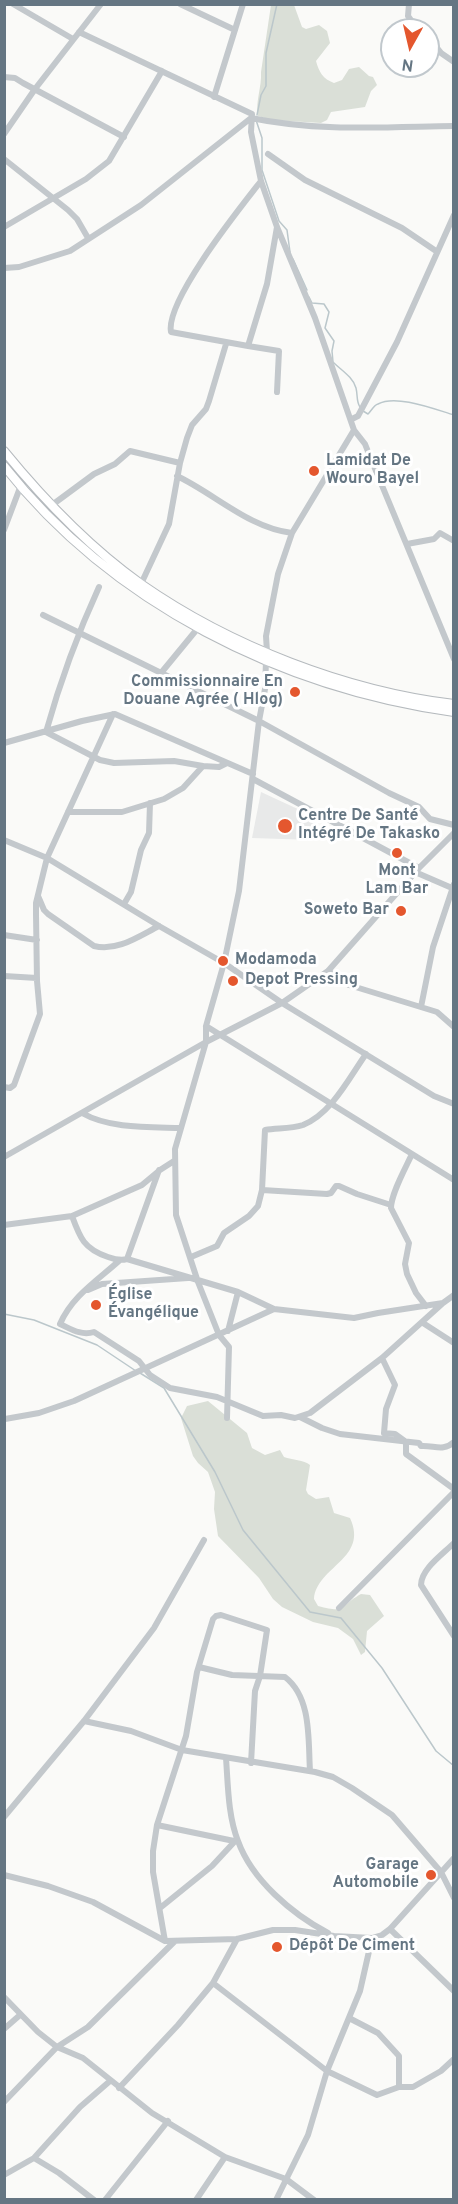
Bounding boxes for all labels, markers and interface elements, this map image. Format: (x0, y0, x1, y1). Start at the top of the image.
north arrow (380, 18, 440, 78)
text: N (401, 53, 415, 75)
place label: Lamidat De Wouro Bayel (326, 452, 419, 490)
marker: Lamidat De Wouro Bayel (307, 464, 321, 478)
place label: Commissionnaire En Douane Agrée ( Hlog) (123, 673, 283, 711)
marker: Commissionnaire En Douane Agrée ( Hlog) (288, 685, 302, 699)
place label: Centre De Santé Intégré De Takasko (298, 807, 440, 845)
marker: Centre De Santé Intégré De Takasko (276, 817, 294, 835)
marker: Mont Lam Bar (390, 846, 404, 860)
place label: Mont Lam Bar (366, 862, 428, 900)
place label: Soweto Bar (304, 901, 389, 921)
marker: Soweto Bar (394, 904, 408, 918)
place label: Modamoda (235, 951, 317, 971)
marker: Modamoda (216, 954, 230, 968)
place label: Depot Pressing (245, 971, 358, 991)
marker: Depot Pressing (226, 974, 240, 988)
place label: Église Évangélique (108, 1286, 199, 1324)
marker: Église Évangélique (89, 1298, 103, 1312)
place label: Garage Automobile (332, 1856, 419, 1894)
marker: Garage Automobile (424, 1868, 438, 1882)
place label: Dépôt De Ciment (289, 1937, 415, 1957)
marker: Dépôt De Ciment (270, 1940, 284, 1954)

